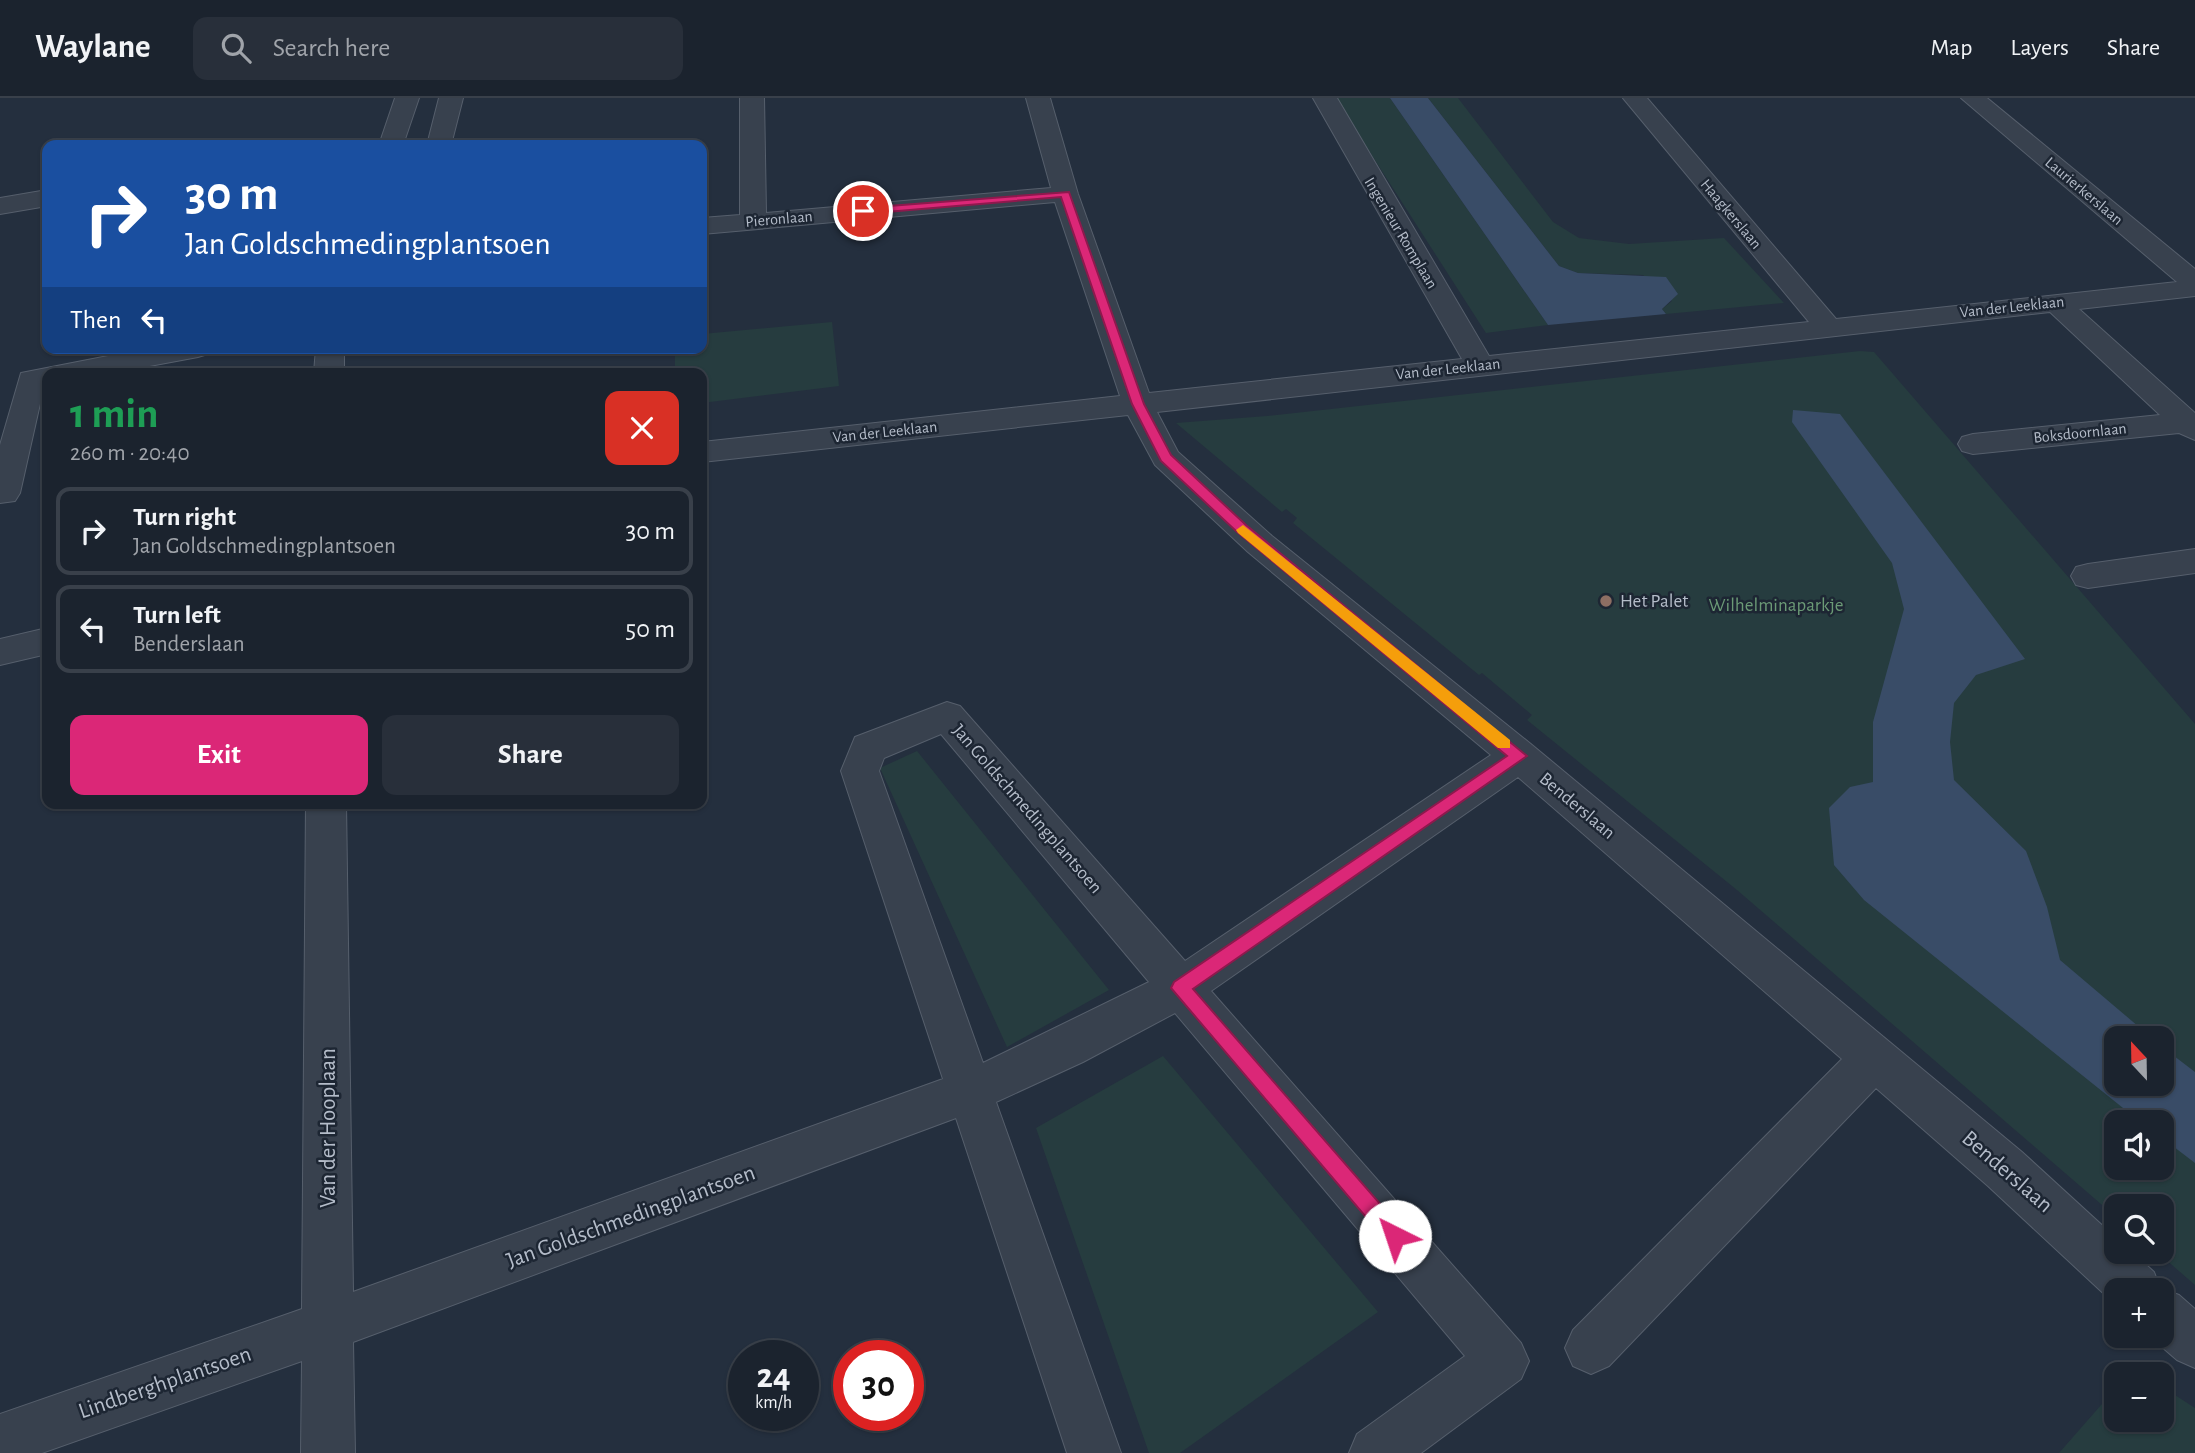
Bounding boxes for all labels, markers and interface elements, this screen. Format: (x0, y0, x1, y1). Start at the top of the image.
search box (193, 17, 683, 80)
icon: search (217, 29, 255, 67)
text: Waylane (35, 31, 151, 64)
text: Search here (273, 35, 390, 61)
text: Map (1930, 36, 1972, 60)
text: Layers (2010, 36, 2069, 60)
text: Share (2107, 36, 2160, 60)
street label: Laurierkerslaan (2042, 154, 2126, 228)
icon: right (70, 168, 161, 259)
text: 30 m (185, 170, 279, 219)
street label: Ingenieur Romplaan (1362, 175, 1440, 291)
street label: Haagkerslaan (1697, 176, 1765, 252)
pin (833, 181, 893, 241)
icon: arrive (844, 192, 882, 230)
street label: Pieronlaan (745, 208, 813, 230)
text: Jan Goldschmedingplantsoen (185, 228, 551, 260)
street label: Van der Leeklaan (1959, 294, 2065, 320)
icon: left (135, 301, 173, 339)
text: Then (70, 307, 121, 333)
street label: Van der Leeklaan (1395, 356, 1501, 382)
button: close (605, 391, 679, 465)
text: 1 min (70, 393, 159, 435)
street label: Van der Leeklaan (832, 419, 938, 445)
street label: Boksdoornlaan (2033, 420, 2127, 446)
text: 260 m · 20:40 (70, 442, 190, 465)
text: Turn right (133, 504, 236, 530)
icon: right (74, 512, 112, 550)
text: 30 m (625, 518, 675, 544)
text: Jan Goldschmedingplantsoen (133, 535, 396, 558)
place label: Het Palet (1620, 592, 1688, 611)
marker: Het Palet (1598, 593, 1614, 609)
park label: Wilhelminaparkje (1709, 596, 1843, 615)
text: Turn left (133, 602, 221, 628)
icon: left (74, 610, 112, 648)
text: 50 m (625, 616, 675, 642)
text: Benderslaan (133, 633, 245, 656)
button: Exit (70, 715, 368, 795)
button: Share (382, 715, 679, 795)
street label: Jan Goldschmedingplantsoen (949, 721, 1105, 897)
street label: Benderslaan (1536, 769, 1618, 843)
north arrow (2104, 1026, 2174, 1096)
map controls (2104, 1026, 2174, 1432)
street label: Van der Hooplaan (317, 1048, 340, 1208)
button: sound (2104, 1110, 2174, 1180)
street label: Benderslaan (1957, 1127, 2057, 1217)
street label: Jan Goldschmedingplantsoen (504, 1161, 758, 1273)
button: search (2104, 1194, 2174, 1264)
position arrow (1358, 1199, 1432, 1273)
button: + (2104, 1278, 2174, 1348)
speed limit sign: 30 (833, 1340, 924, 1431)
street label: Lindberghplantsoen (76, 1343, 254, 1423)
text: 24 (756, 1359, 791, 1394)
button: − (2104, 1362, 2174, 1432)
text: km/h (755, 1394, 792, 1412)

